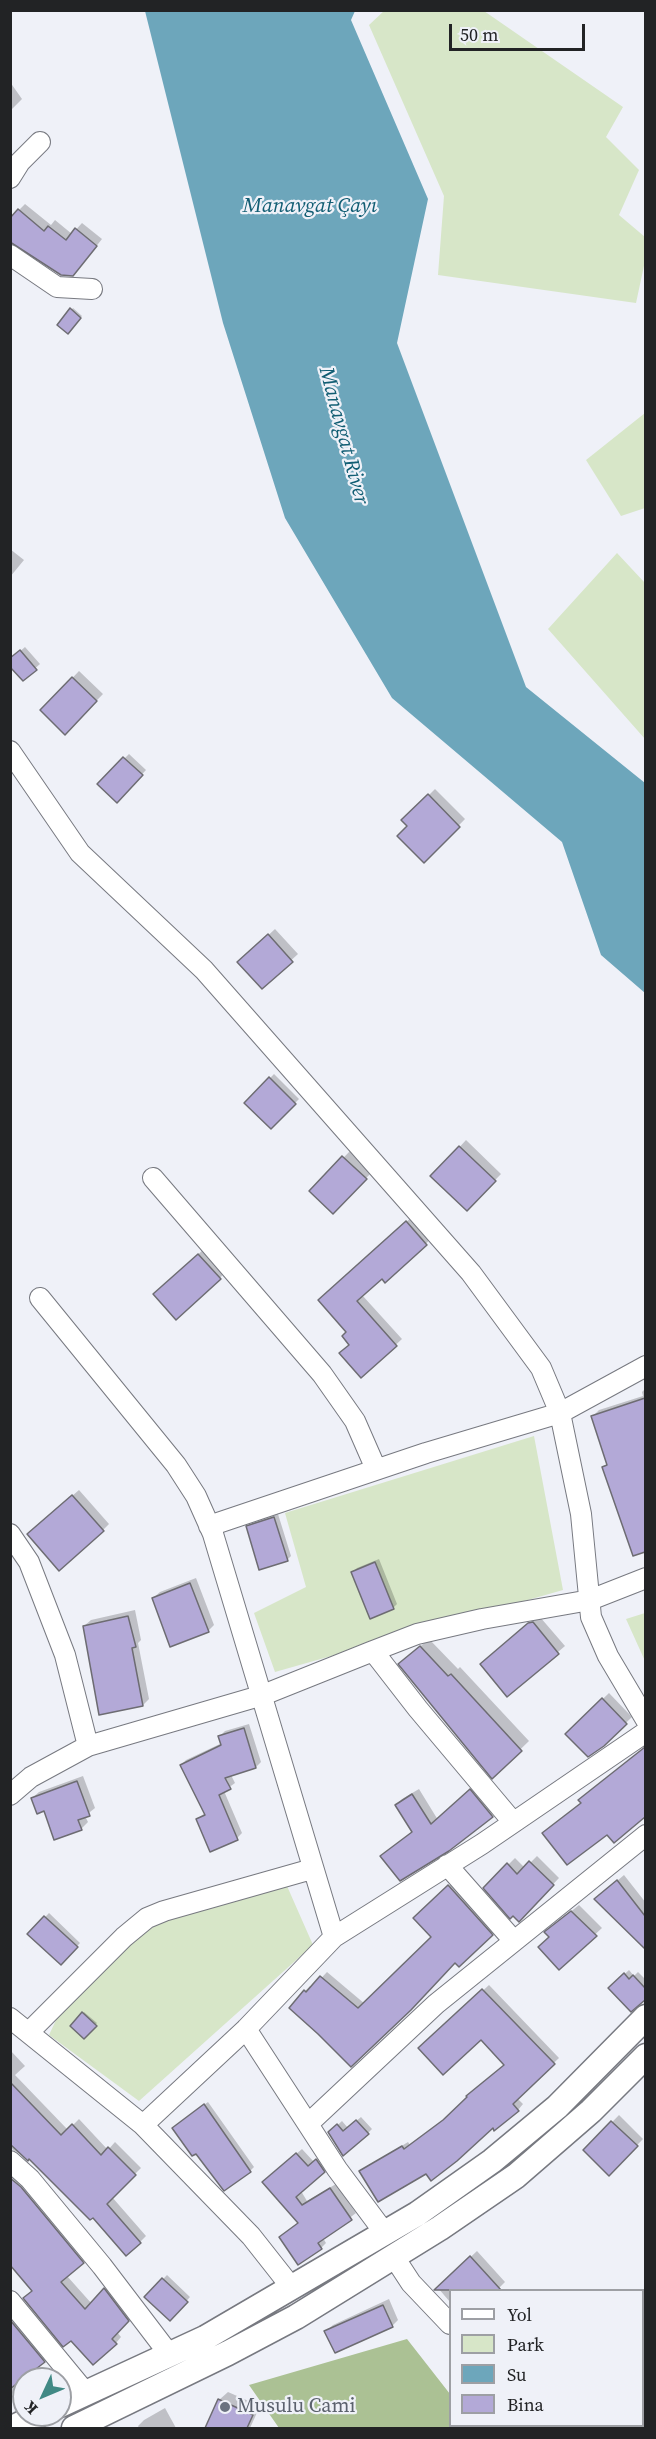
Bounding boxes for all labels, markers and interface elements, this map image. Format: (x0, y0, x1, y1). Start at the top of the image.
scale bar (452, 12, 588, 50)
text: 50 m (460, 22, 498, 47)
water label: Manavgat Çayı (243, 194, 377, 220)
water label: Manavgat River (313, 364, 373, 508)
legend (449, 2289, 644, 2427)
text: Yol (507, 2302, 532, 2327)
text: Park (507, 2332, 544, 2357)
text: Su (507, 2362, 527, 2387)
north arrow (12, 2367, 72, 2427)
text: Bina (507, 2392, 544, 2417)
place label: Musulu Cami (237, 2395, 355, 2419)
text: K (19, 2396, 42, 2420)
marker: Musulu Cami (218, 2400, 232, 2414)

